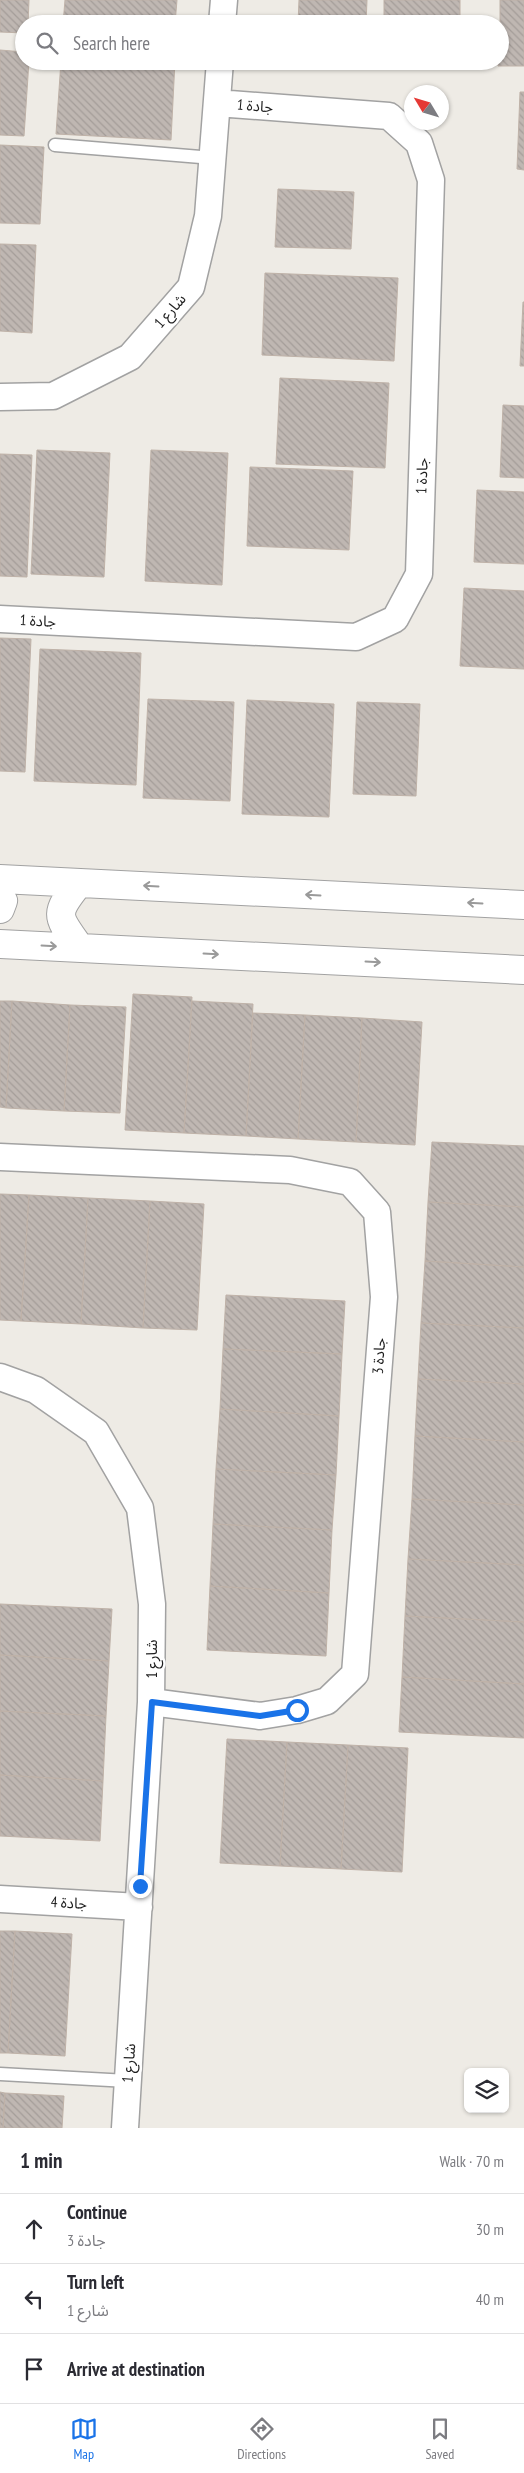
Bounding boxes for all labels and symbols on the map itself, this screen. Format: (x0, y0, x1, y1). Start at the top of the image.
north arrow (404, 85, 449, 130)
street label: جادة 1 (236, 94, 274, 117)
street label: شارع 1 (150, 289, 192, 334)
street label: جادة 1 (411, 457, 432, 494)
street label: جادة 1 (19, 610, 57, 631)
one-way arrow (143, 882, 159, 891)
one-way arrow (305, 890, 321, 899)
one-way arrow (468, 898, 484, 907)
one-way arrow (40, 942, 56, 951)
one-way arrow (203, 950, 219, 959)
one-way arrow (365, 958, 381, 967)
street label: جادة 3 (368, 1337, 389, 1375)
street label: شارع 1 (142, 1639, 164, 1679)
route start (286, 1699, 309, 1722)
route end (129, 1875, 152, 1898)
street label: جادة 4 (50, 1892, 88, 1913)
street label: شارع 1 (118, 2043, 142, 2083)

